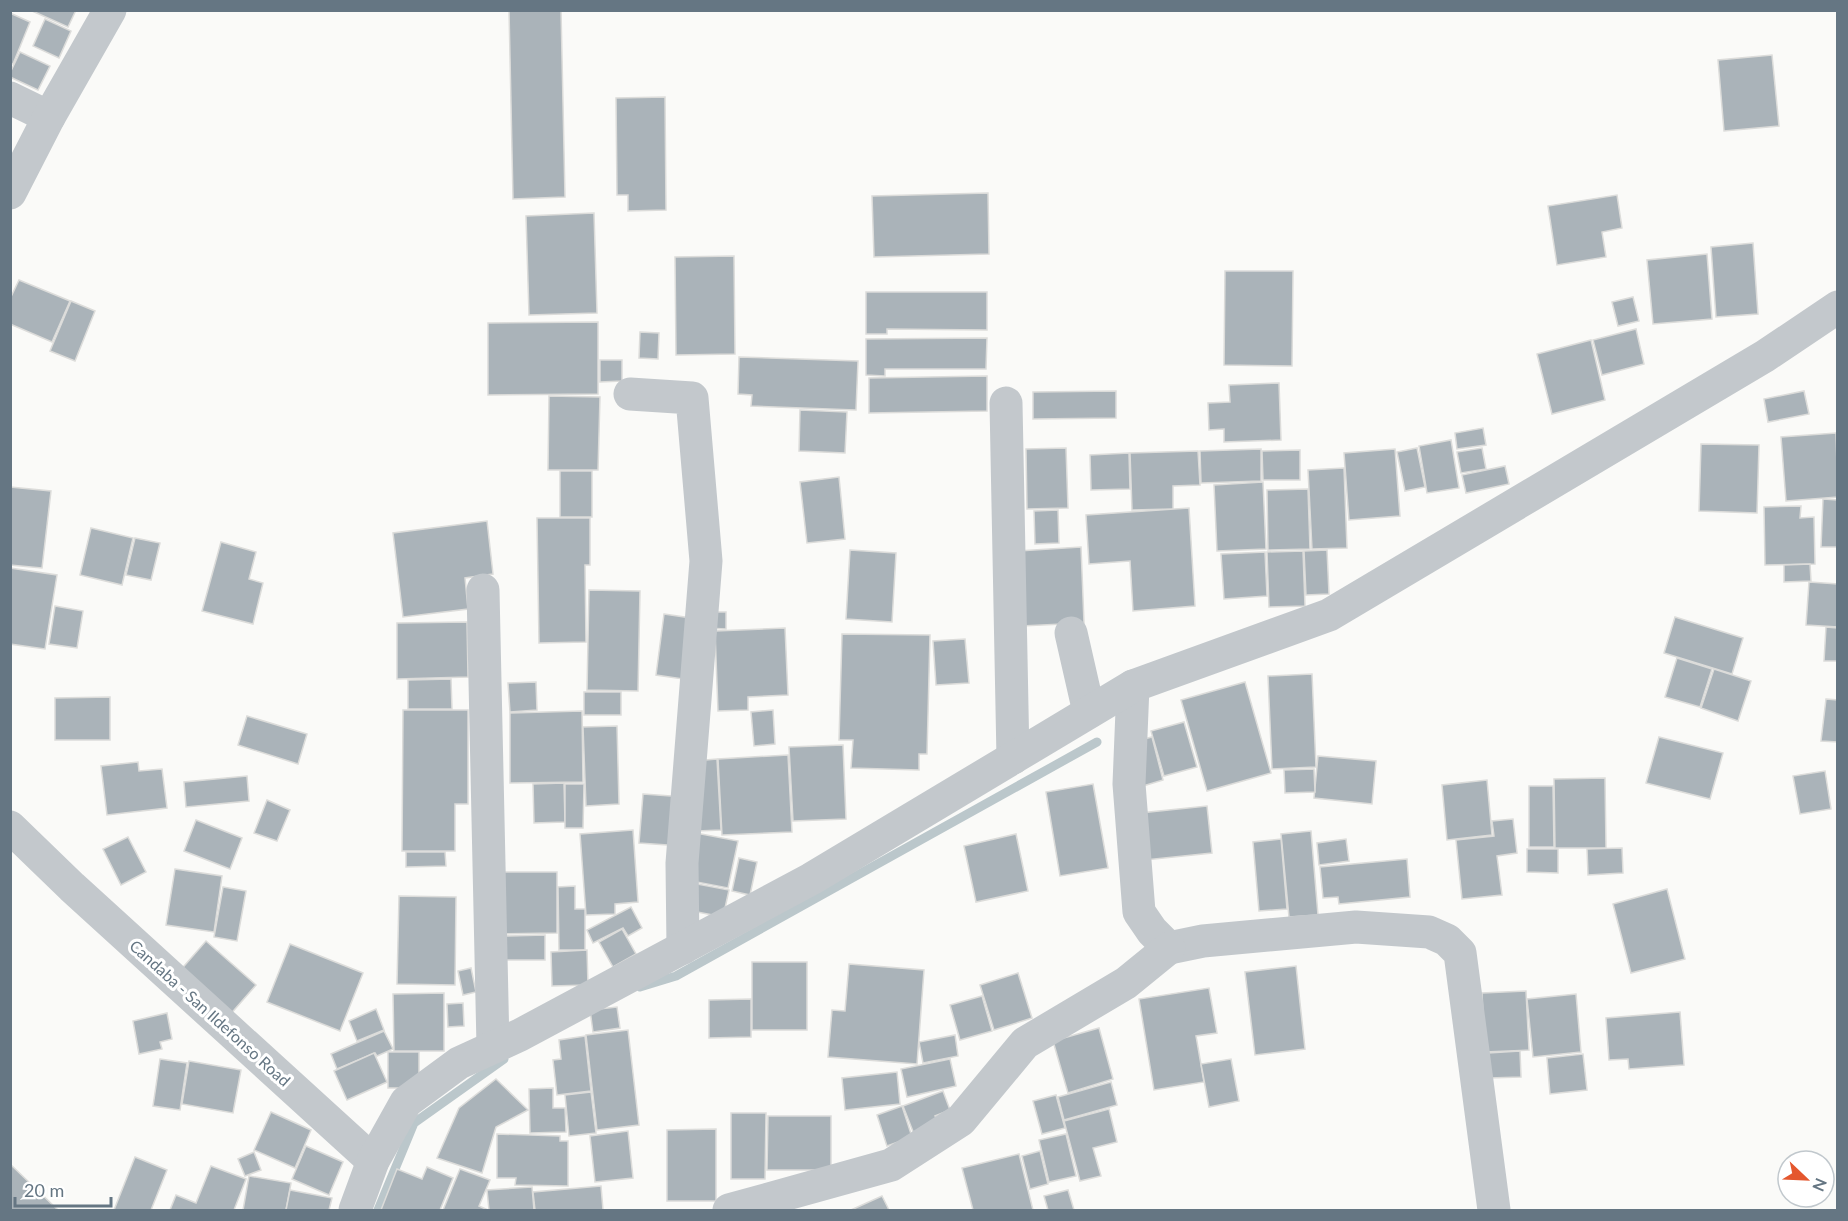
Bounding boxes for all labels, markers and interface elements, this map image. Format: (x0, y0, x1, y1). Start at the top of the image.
street label: Candaba - San Ildefonso Road (126, 935, 295, 1090)
north arrow (1776, 1149, 1836, 1209)
scale bar (15, 1170, 111, 1208)
text: N (1809, 1176, 1831, 1194)
text: 20 m (24, 1179, 64, 1201)

